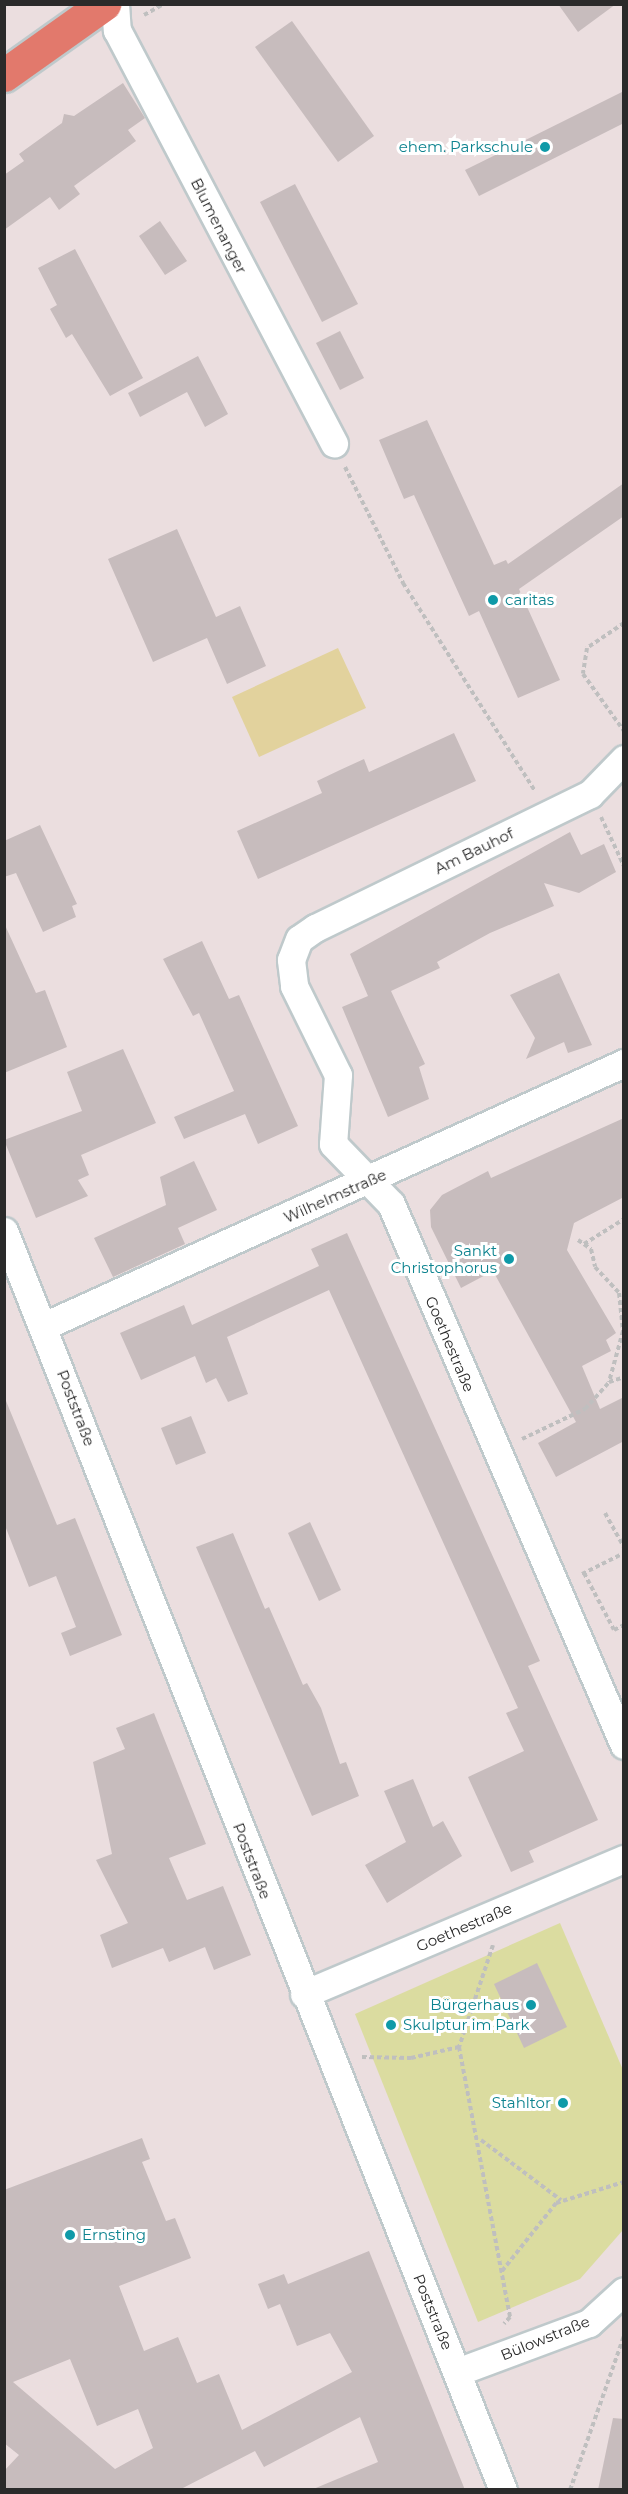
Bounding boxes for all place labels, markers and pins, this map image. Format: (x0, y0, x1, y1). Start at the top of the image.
place label: ehem. Parkschule (399, 138, 533, 156)
marker: ehem. Parkschule (538, 140, 552, 154)
place label: caritas (505, 591, 554, 609)
marker: caritas (486, 593, 500, 607)
place label: Sankt Christophorus (391, 1241, 497, 1276)
marker: Sankt Christophorus (502, 1252, 516, 1266)
place label: Bürgerhaus (430, 1996, 519, 2014)
marker: Bürgerhaus (524, 1998, 538, 2012)
place label: Skulptur im Park (403, 2016, 530, 2034)
marker: Skulptur im Park (384, 2018, 398, 2032)
place label: Stahltor (492, 2094, 551, 2112)
marker: Stahltor (556, 2096, 570, 2110)
place label: Ernsting (82, 2226, 146, 2244)
marker: Ernsting (63, 2228, 77, 2242)

